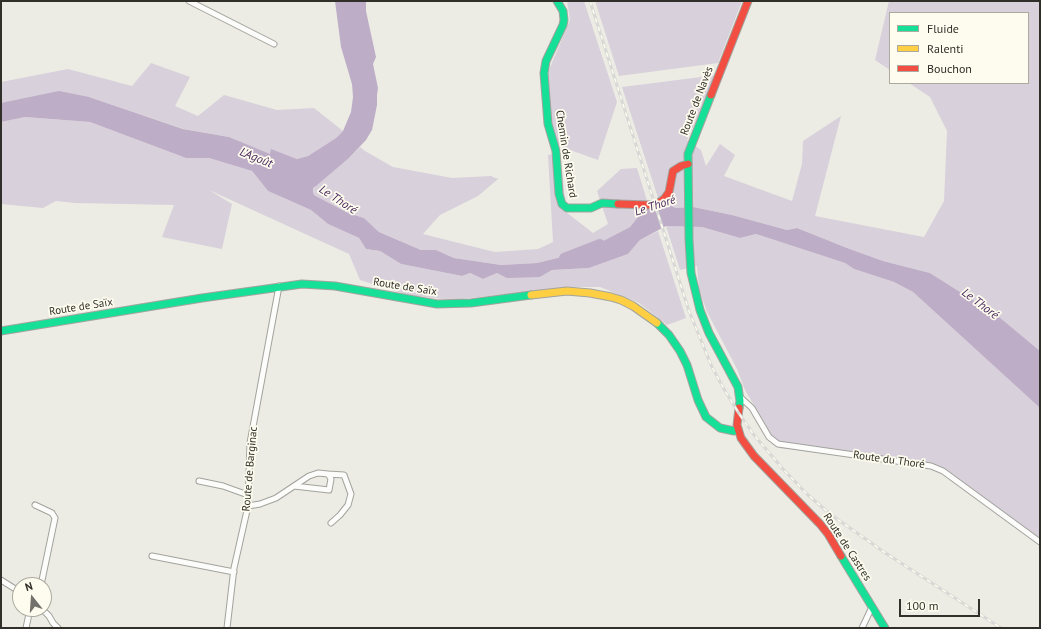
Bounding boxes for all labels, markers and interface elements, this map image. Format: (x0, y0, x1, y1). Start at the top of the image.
legend (889, 12, 1029, 84)
text: Fluide (927, 21, 959, 36)
text: Ralenti (927, 41, 963, 56)
text: Bouchon (927, 61, 972, 76)
street label: Route de Navès (678, 65, 716, 137)
street label: Chemin de Richard (553, 109, 579, 199)
water label: L'Agoût (237, 145, 275, 171)
water label: Le Thoré (316, 182, 360, 218)
water label: Le Thoré (633, 193, 677, 219)
street label: Route de Saïx (372, 275, 438, 299)
water label: Le Thoré (959, 285, 1001, 323)
street label: Route de Saïx (48, 295, 114, 319)
street label: Route de Barginac (240, 426, 260, 512)
street label: Route du Thoré (852, 448, 926, 472)
street label: Route de Castres (820, 511, 874, 583)
north arrow (12, 577, 52, 617)
text: N (23, 579, 34, 594)
scale bar (901, 591, 982, 617)
text: 100 m (906, 598, 939, 613)

